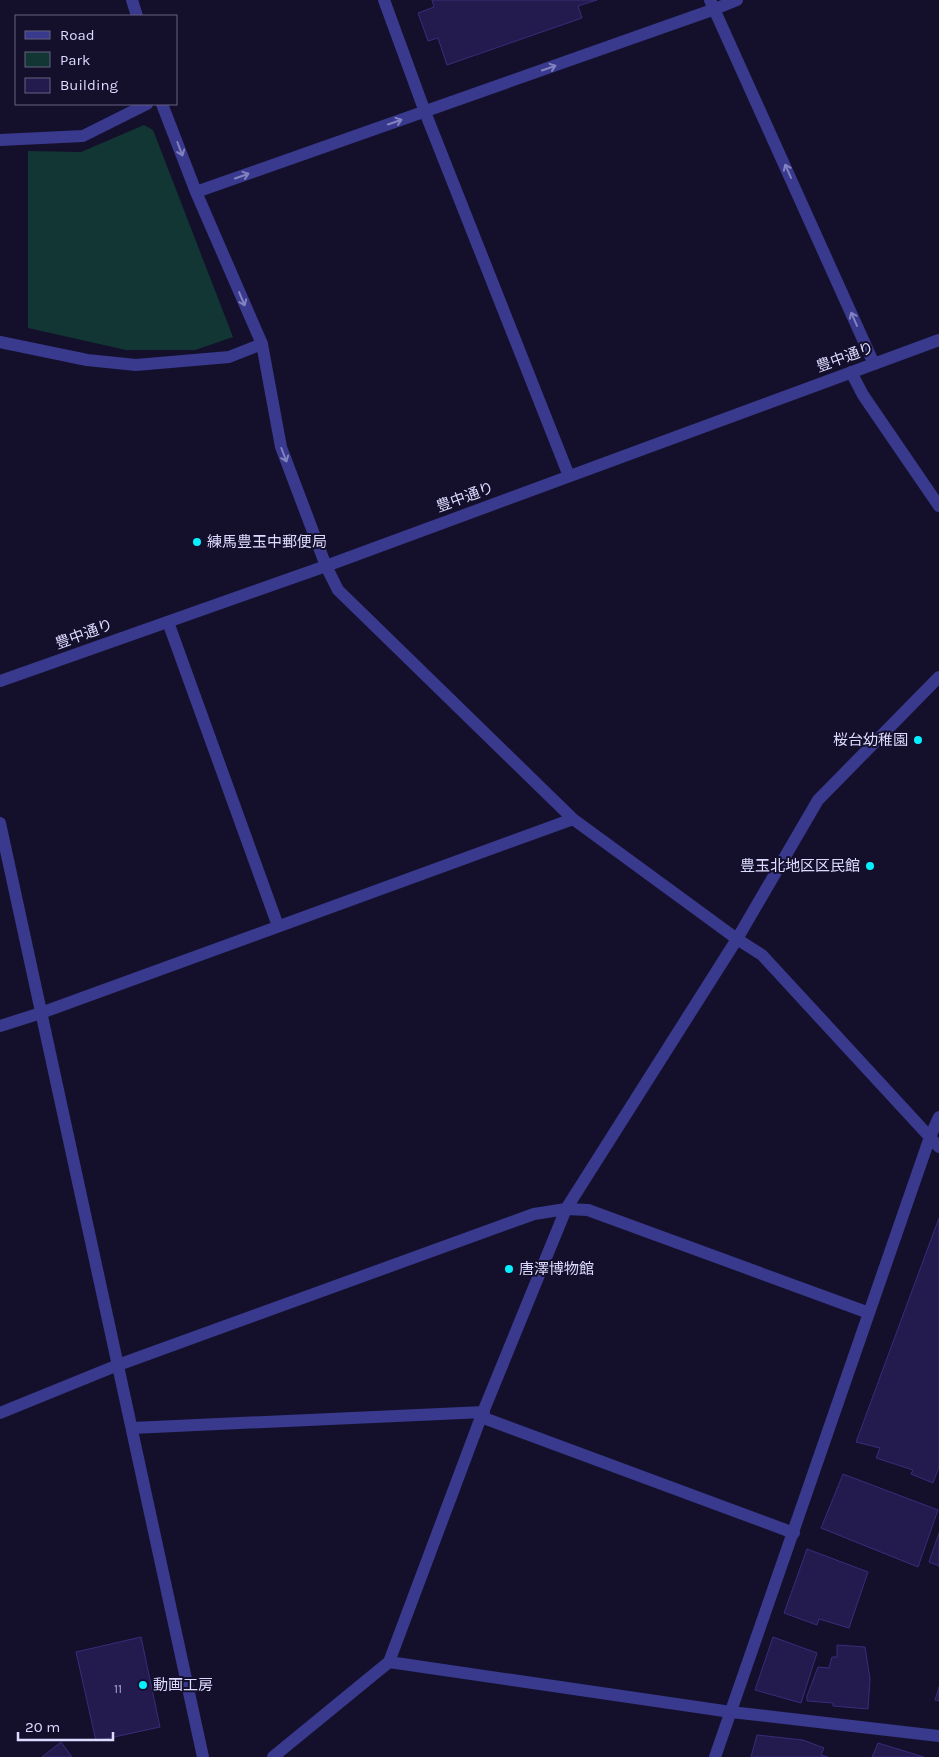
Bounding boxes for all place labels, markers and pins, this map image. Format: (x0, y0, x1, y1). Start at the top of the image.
place label: 練馬豊玉中郵便局 (207, 533, 327, 551)
marker: 練馬豊玉中郵便局 (191, 536, 203, 548)
place label: 桜台幼稚園 (833, 731, 908, 749)
marker: 桜台幼稚園 (912, 734, 924, 746)
place label: 豊玉北地区区民館 (740, 857, 860, 875)
marker: 豊玉北地区区民館 (864, 860, 876, 872)
place label: 唐澤博物館 (519, 1260, 594, 1278)
marker: 唐澤博物館 (503, 1263, 515, 1275)
place label: 動画工房 (153, 1676, 213, 1694)
marker: 動画工房 (137, 1679, 149, 1691)

